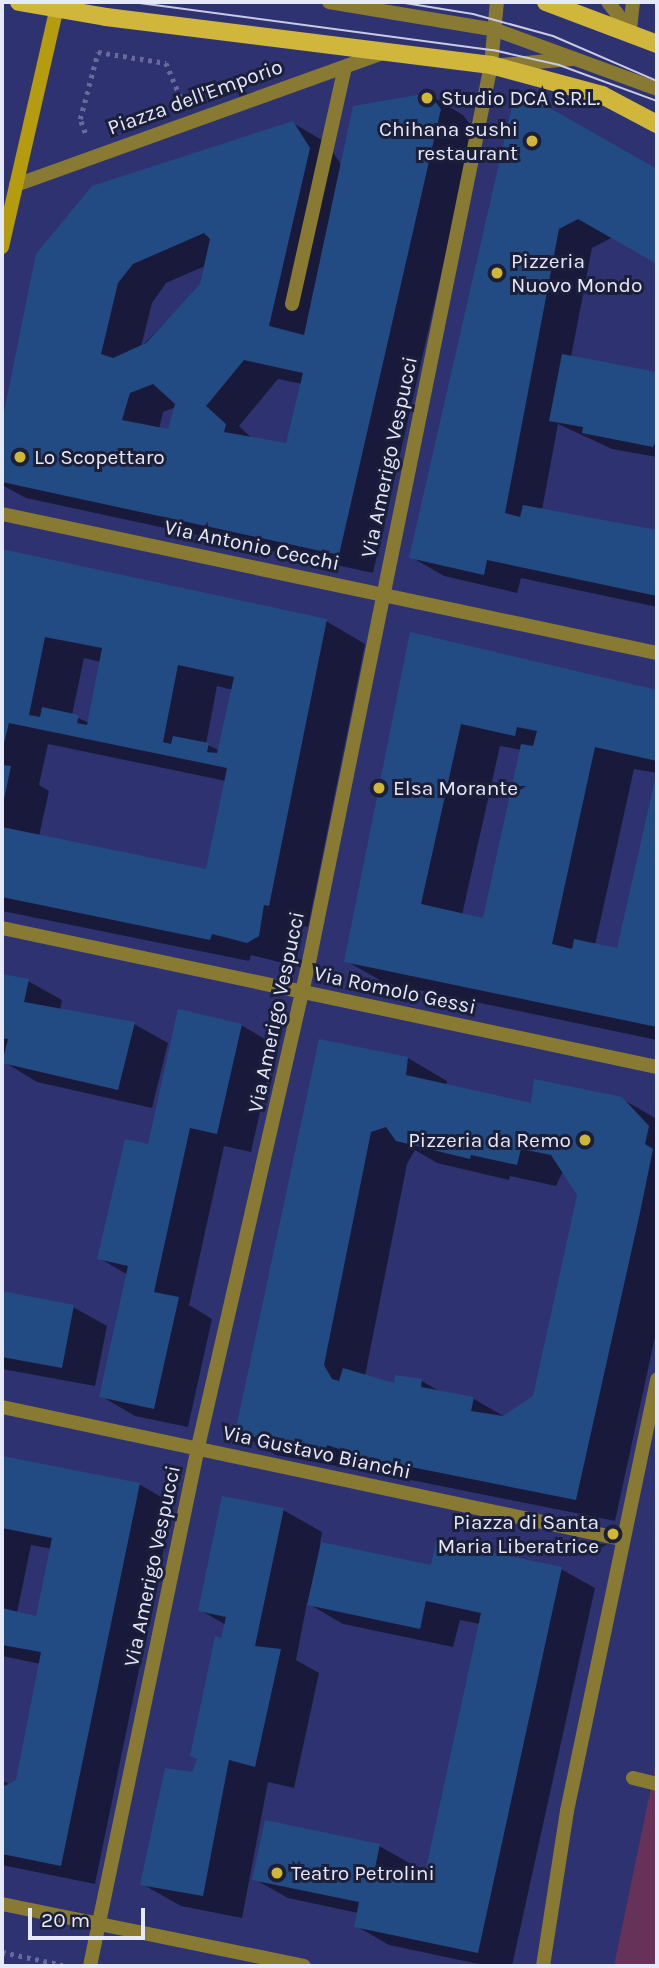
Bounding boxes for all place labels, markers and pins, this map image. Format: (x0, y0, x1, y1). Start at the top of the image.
place label: Studio DCA S.R.L. (441, 85, 600, 111)
marker: Studio DCA S.R.L. (419, 90, 435, 106)
place label: Chihana sushi restaurant (379, 116, 518, 166)
marker: Chihana sushi restaurant (524, 133, 540, 149)
place label: Pizzeria Nuovo Mondo (511, 248, 642, 298)
marker: Pizzeria Nuovo Mondo (489, 265, 505, 281)
place label: Lo Scopettaro (34, 444, 165, 470)
marker: Lo Scopettaro (12, 449, 28, 465)
place label: Elsa Morante (393, 775, 518, 801)
marker: Elsa Morante (371, 780, 387, 796)
place label: Pizzeria da Remo (408, 1127, 571, 1153)
marker: Pizzeria da Remo (577, 1132, 593, 1148)
place label: Piazza di Santa Maria Liberatrice (437, 1509, 599, 1559)
marker: Piazza di Santa Maria Liberatrice (605, 1526, 621, 1542)
place label: Teatro Petrolini (291, 1860, 435, 1886)
marker: Teatro Petrolini (269, 1865, 285, 1881)

